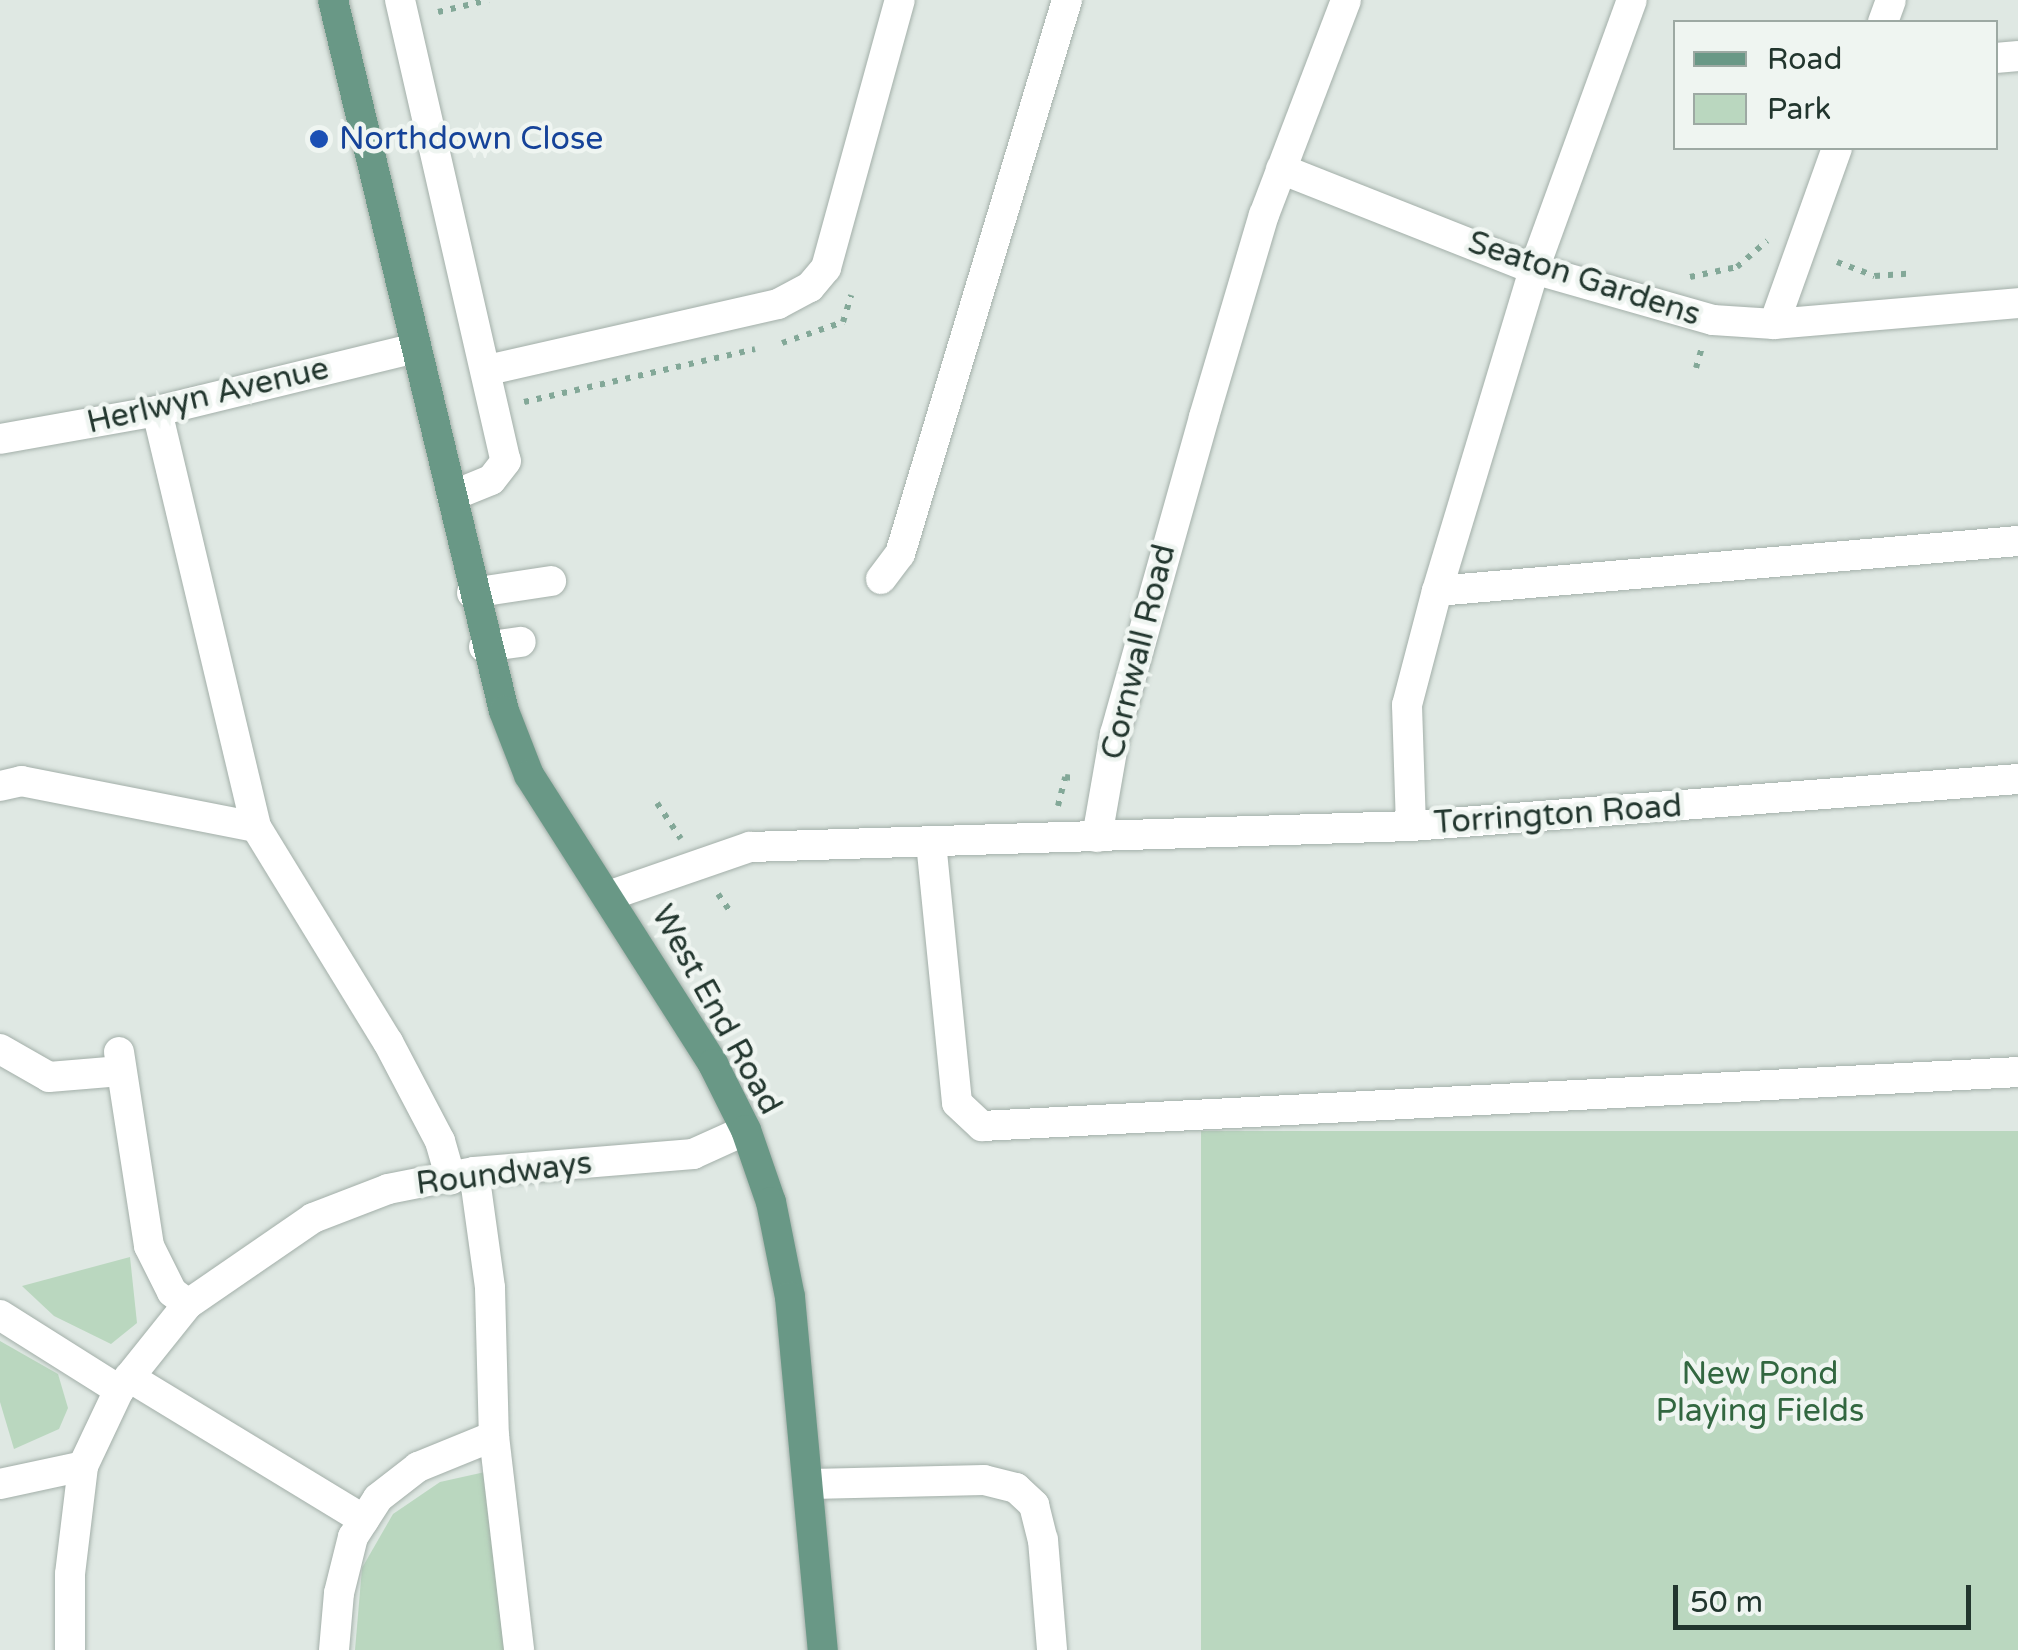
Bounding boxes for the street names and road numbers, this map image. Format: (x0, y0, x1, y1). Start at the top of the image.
street label: Seaton Gardens (1463, 223, 1705, 335)
street label: Herlwyn Avenue (83, 350, 333, 442)
street label: Cornwall Road (1094, 540, 1184, 764)
street label: Torrington Road (1433, 787, 1683, 843)
street label: West End Road (643, 899, 789, 1121)
street label: Roundways (414, 1144, 594, 1204)

